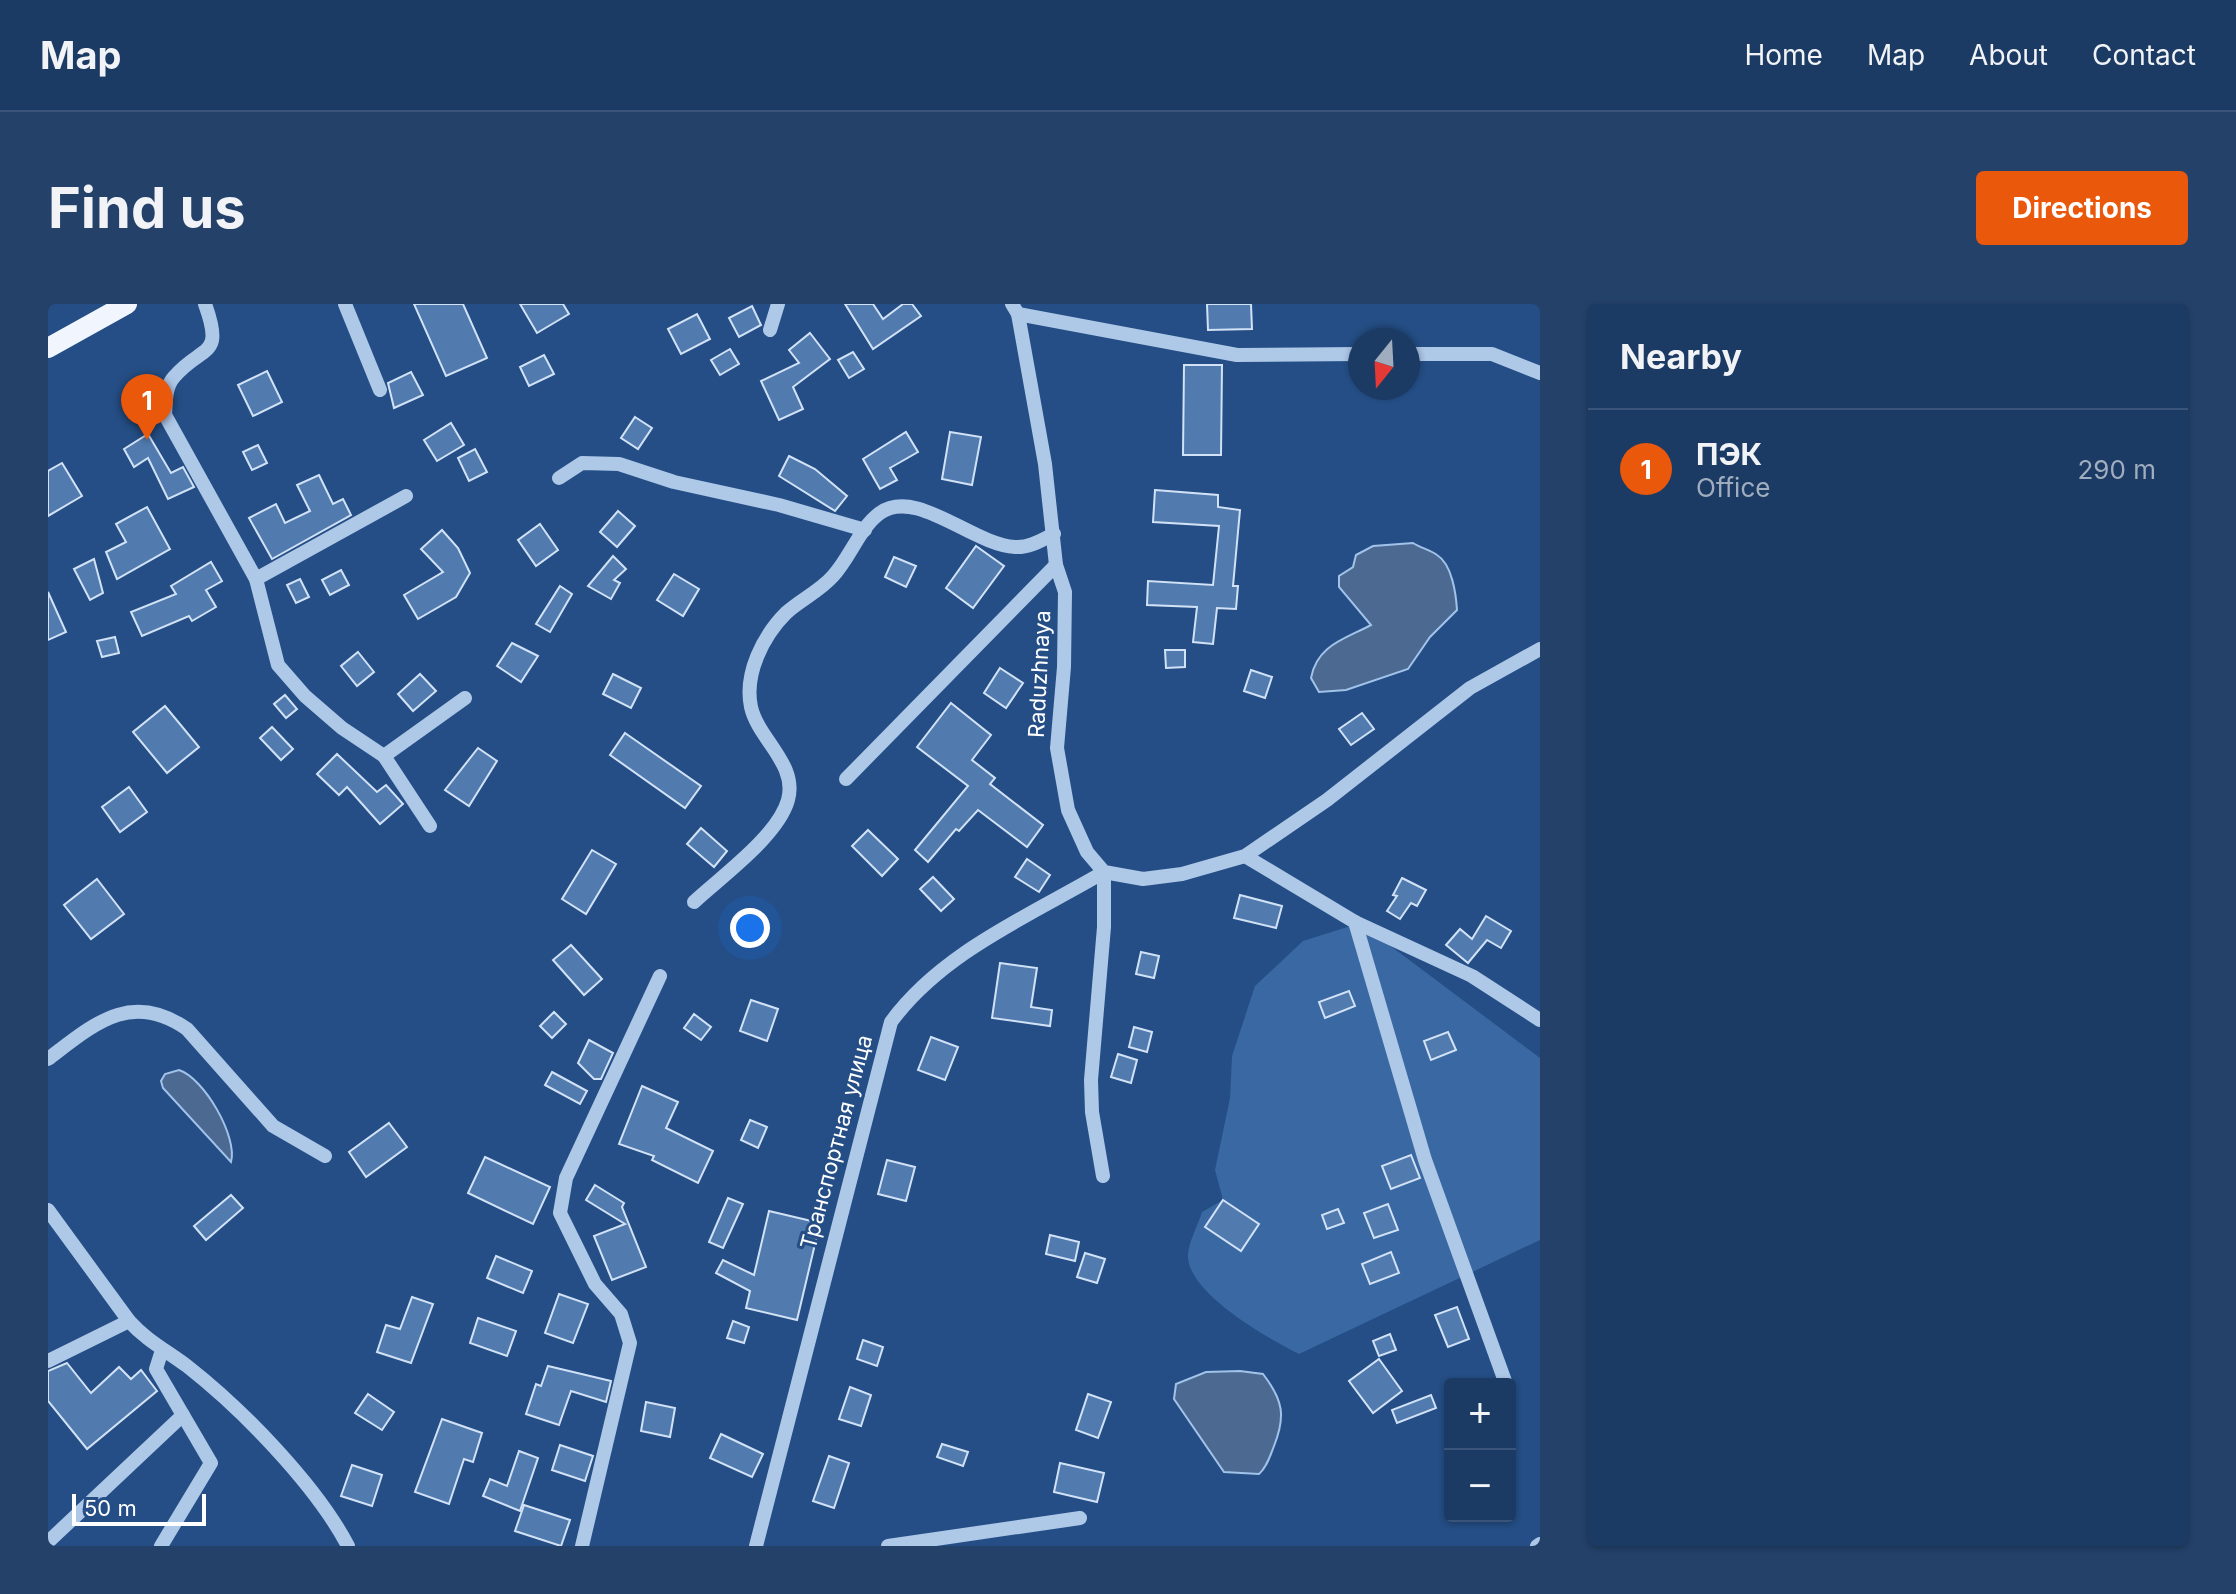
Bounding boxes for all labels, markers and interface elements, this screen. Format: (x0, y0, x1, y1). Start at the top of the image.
text: Map (40, 32, 121, 78)
text: Home (1744, 38, 1823, 72)
text: Map (1867, 38, 1925, 72)
text: About (1969, 38, 2048, 72)
text: Contact (2092, 38, 2196, 72)
button: Directions (1976, 171, 2188, 245)
text: Find us (48, 174, 246, 242)
north arrow (1348, 328, 1420, 400)
text: Nearby (1620, 336, 1742, 377)
pin: 1 (121, 374, 173, 440)
text: ПЭК (1696, 436, 1762, 472)
text: 1 (1640, 454, 1652, 485)
text: 290 m (2078, 454, 2156, 485)
text: Office (1696, 472, 1770, 503)
street label: Raduzhnaya (1023, 610, 1055, 738)
your location (730, 908, 770, 948)
street label: Транспортная улица (795, 1032, 877, 1252)
map controls (1444, 1378, 1516, 1522)
button: + (1444, 1378, 1516, 1450)
button: − (1444, 1450, 1516, 1522)
scale bar (72, 1490, 206, 1526)
text: 50 m (84, 1495, 137, 1521)

